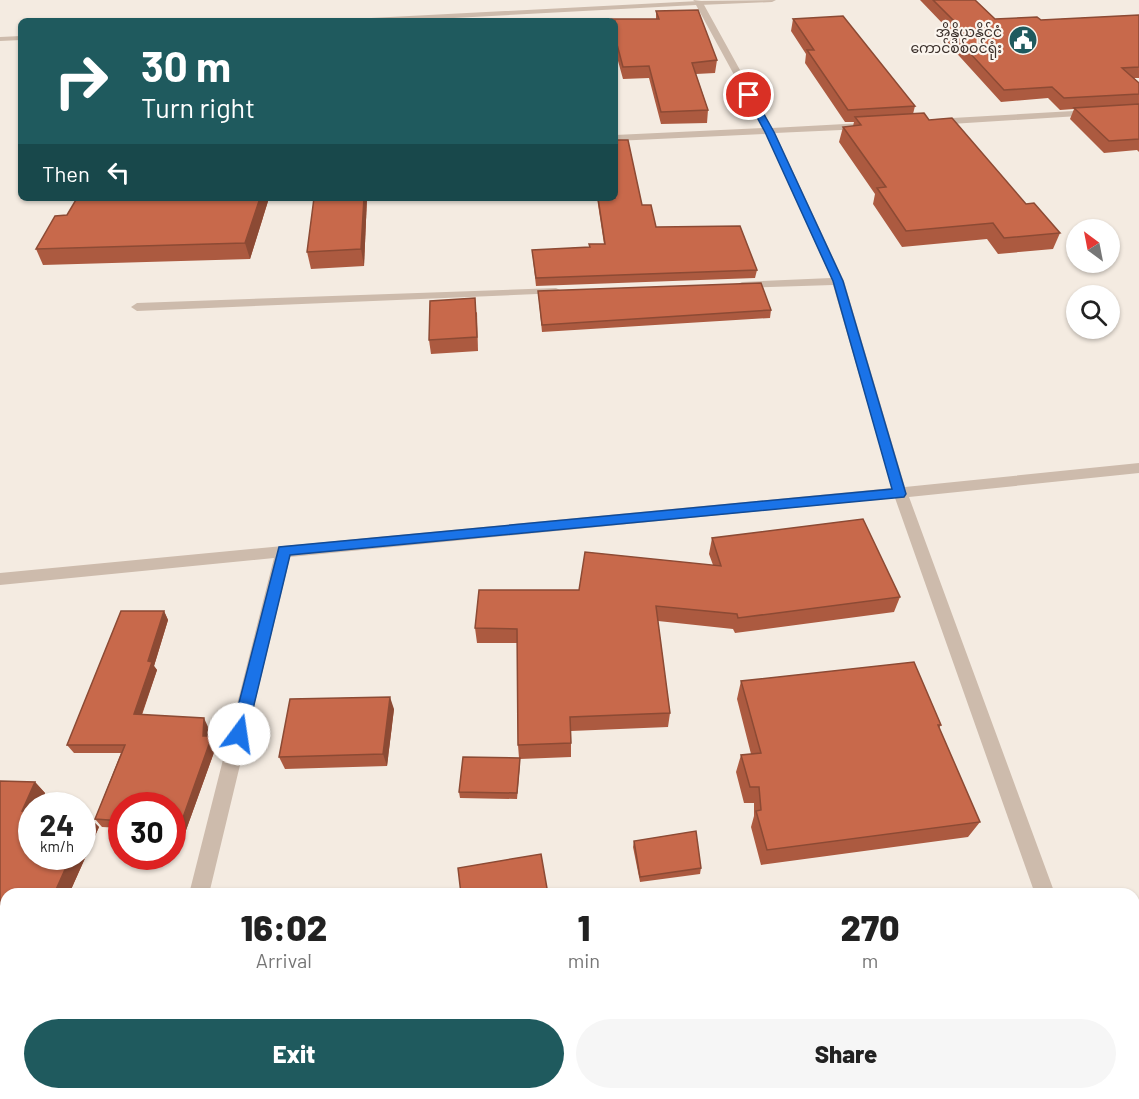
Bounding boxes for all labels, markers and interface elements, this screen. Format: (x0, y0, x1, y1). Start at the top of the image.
place label: အိန္ဒိယနိုင်ငံ ကောင်စစ်ဝင်ရုံး (910, 22, 1002, 60)
public building icon: အိန္ဒိယနိုင်ငံ ကောင်စစ်ဝင်ရုံး (1007, 24, 1039, 56)
text: 30 m (141, 40, 231, 90)
icon: right (42, 42, 120, 120)
pin (723, 69, 774, 120)
icon: arrive (732, 78, 765, 111)
text: Turn right (141, 91, 255, 123)
icon: left (102, 156, 135, 189)
text: Then (42, 160, 90, 186)
north arrow (1066, 219, 1120, 273)
map controls (1066, 219, 1120, 339)
button: search (1066, 285, 1120, 339)
position arrow (207, 702, 271, 766)
speed limit sign: 30 (108, 792, 186, 870)
text: 24 (40, 806, 74, 842)
text: km/h (40, 837, 74, 855)
text: 16:02 (240, 905, 327, 948)
text: 1 (577, 905, 590, 948)
text: 270 (840, 905, 900, 948)
text: Arrival (256, 948, 312, 972)
text: min (568, 948, 600, 972)
text: m (862, 948, 878, 972)
button: Exit (24, 1019, 564, 1088)
button: Share (576, 1019, 1116, 1088)

